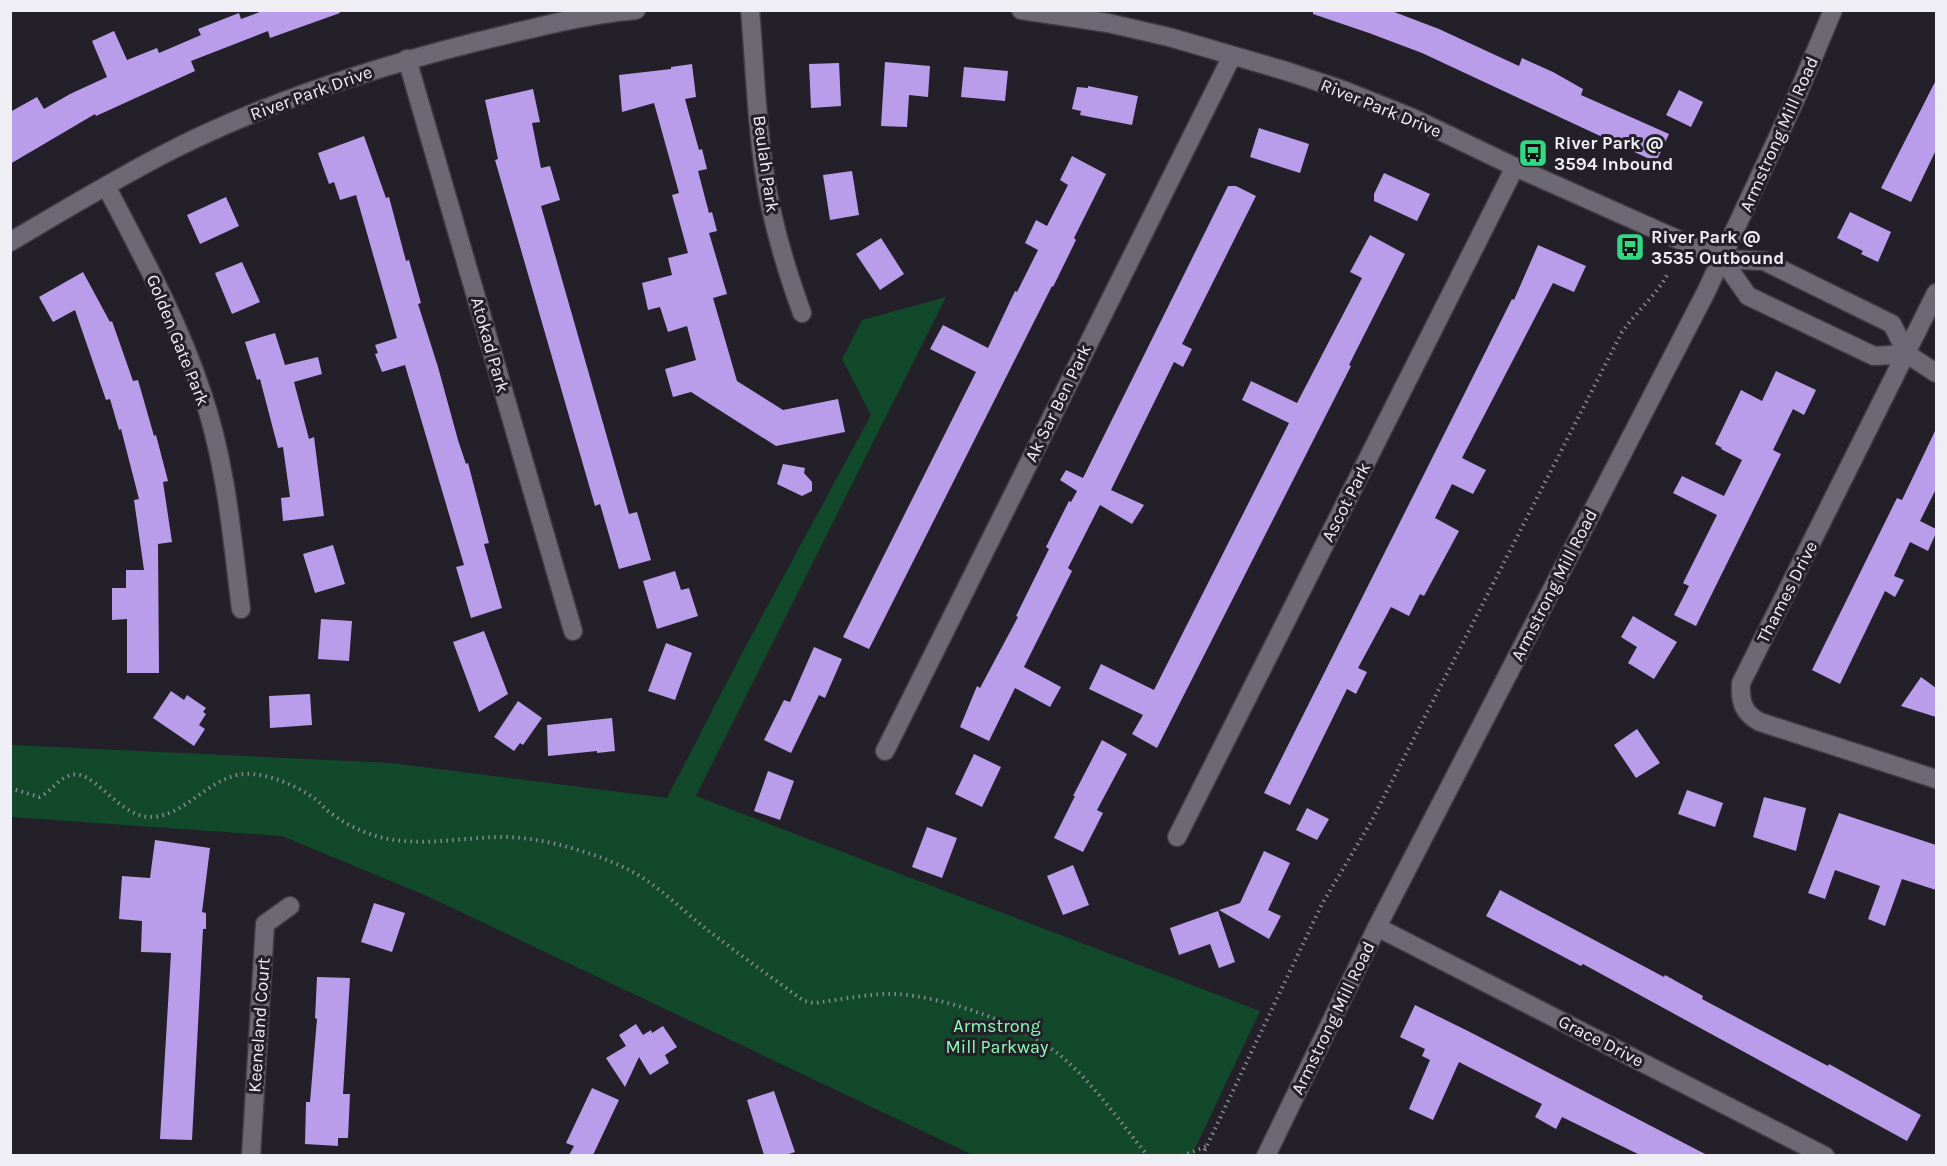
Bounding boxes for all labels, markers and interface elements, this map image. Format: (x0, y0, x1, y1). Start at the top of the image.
street label: Armstrong Mill Road (1735, 53, 1823, 215)
street label: River Park Drive (247, 61, 375, 125)
street label: River Park Drive (1317, 74, 1445, 142)
street label: Beulah Park (748, 114, 784, 214)
place label: River Park @ 3594 Inbound (1554, 132, 1673, 175)
bus stop icon: River Park @ 3594 Inbound (1517, 137, 1549, 169)
place label: River Park @ 3535 Outbound (1651, 226, 1784, 269)
bus stop icon: River Park @ 3535 Outbound (1614, 231, 1646, 263)
street label: Golden Gate Park (142, 271, 214, 409)
street label: Atokad Park (466, 295, 514, 395)
street label: Ak Sar Ben Park (1020, 340, 1096, 466)
street label: Ascot Park (1317, 458, 1375, 546)
street label: Armstrong Mill Road (1506, 505, 1602, 665)
street label: Thames Drive (1752, 537, 1822, 647)
street label: Armstrong Mill Road (1286, 938, 1380, 1098)
street label: Keeneland Court (243, 957, 275, 1093)
street label: Grace Drive (1555, 1010, 1647, 1072)
park label: Armstrong Mill Parkway (946, 1015, 1049, 1058)

